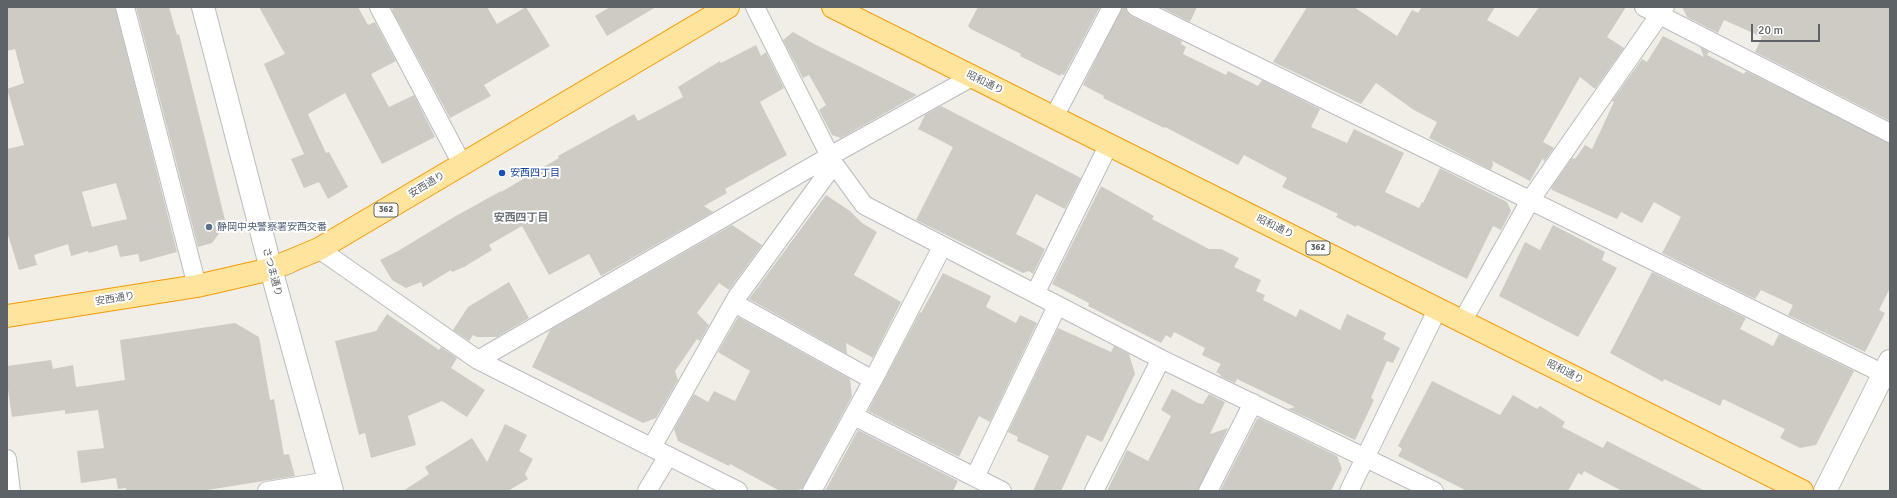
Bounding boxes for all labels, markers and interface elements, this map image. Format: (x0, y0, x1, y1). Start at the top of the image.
scale bar (1753, 16, 1822, 42)
text: 20 m (1758, 23, 1783, 38)
street label: 昭和通り (964, 69, 1006, 97)
place label: 安西四丁目 (510, 167, 560, 179)
marker: 安西四丁目 (497, 168, 507, 178)
street label: 安西通り (407, 170, 447, 200)
road number: 362 (374, 203, 398, 217)
district label: 安西四丁目 (494, 211, 548, 225)
street label: 昭和通り (1254, 213, 1296, 241)
place label: 静岡中央警察署安西交番 (217, 221, 327, 233)
marker: 静岡中央警察署安西交番 (204, 222, 214, 232)
road number: 362 (1306, 241, 1330, 255)
street label: さつま通り (260, 246, 284, 298)
street label: 安西通り (94, 290, 136, 308)
street label: 昭和通り (1544, 358, 1586, 386)

